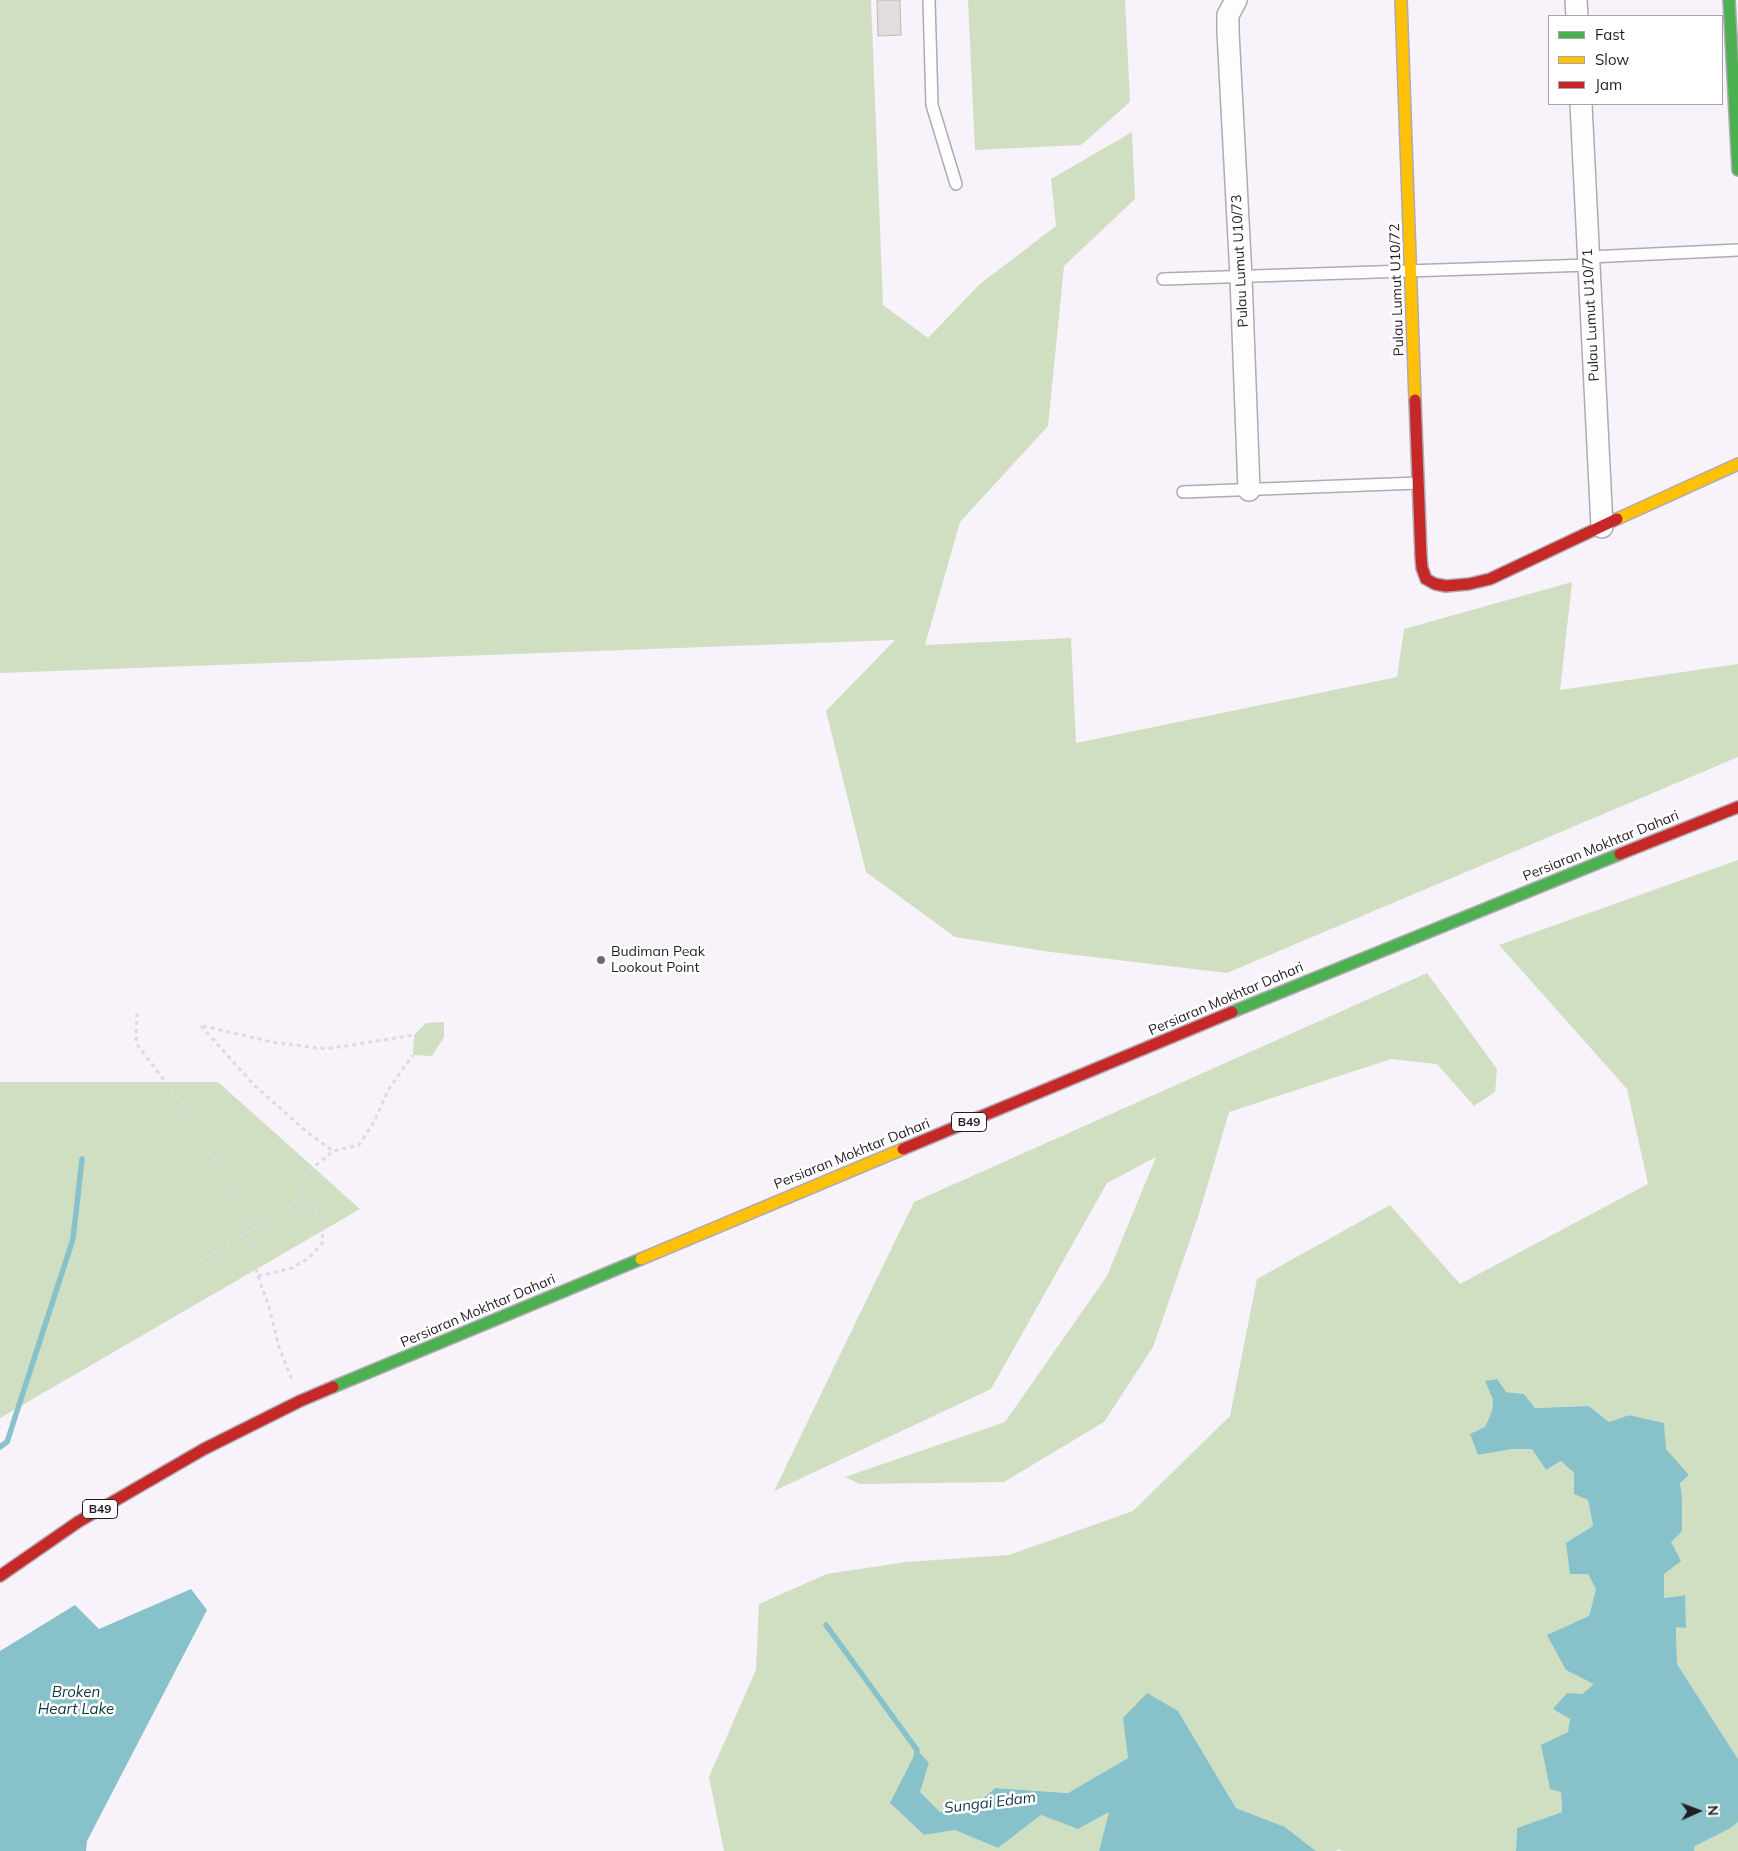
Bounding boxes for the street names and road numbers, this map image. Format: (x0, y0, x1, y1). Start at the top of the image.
street label: Pulau Lumut U10/73 (1228, 194, 1252, 328)
street label: Pulau Lumut U10/72 (1386, 223, 1408, 357)
street label: Pulau Lumut U10/71 (1579, 248, 1603, 382)
street label: Persiaran Mokhtar Dahari (1521, 807, 1681, 885)
street label: Persiaran Mokhtar Dahari (1146, 959, 1306, 1039)
road number: B49 (952, 1112, 986, 1132)
street label: Persiaran Mokhtar Dahari (772, 1115, 932, 1193)
street label: Persiaran Mokhtar Dahari (398, 1271, 558, 1351)
road number: B49 (82, 1500, 118, 1518)

